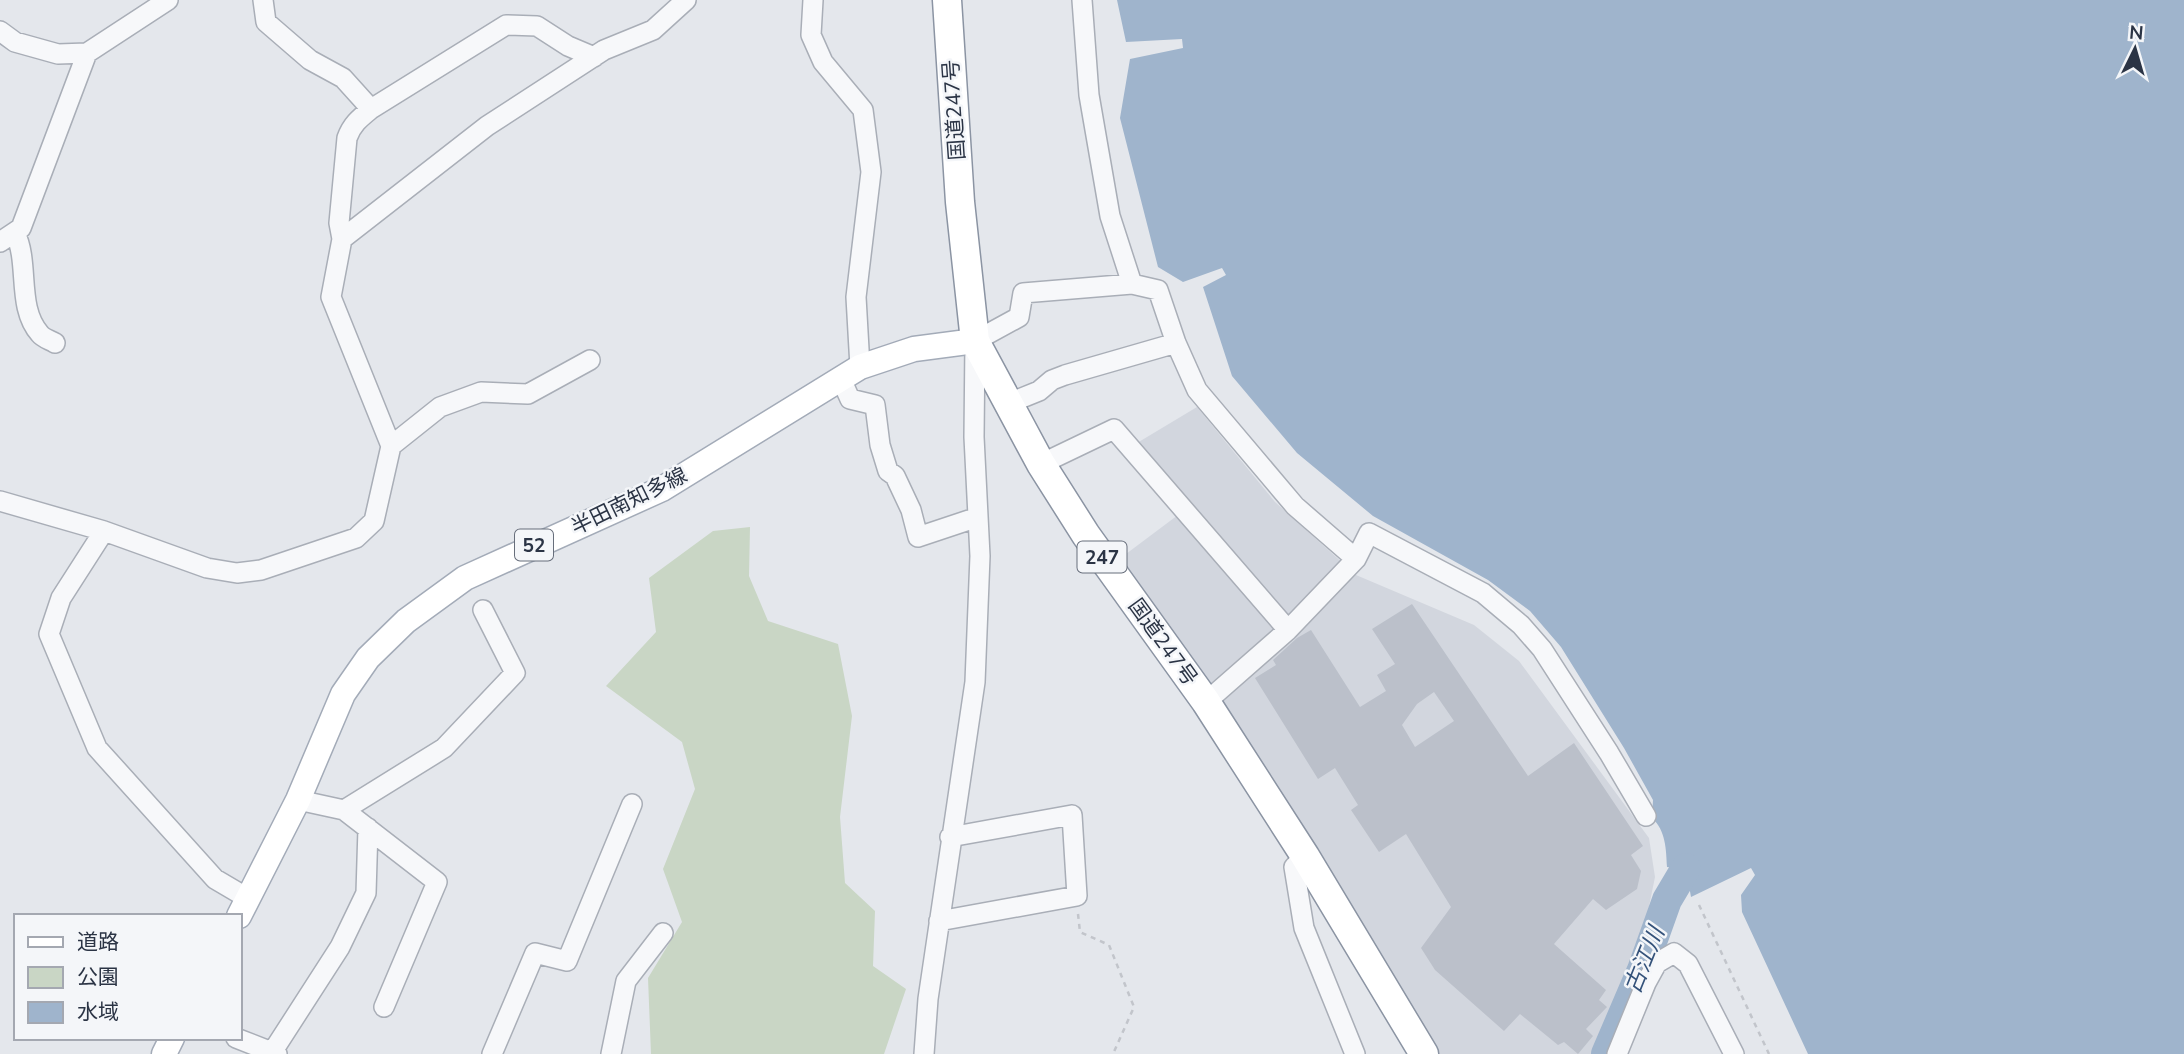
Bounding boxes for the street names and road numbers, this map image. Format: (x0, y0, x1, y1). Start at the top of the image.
street label: 国道247号 (937, 59, 971, 161)
street label: 半田南知多線 (566, 461, 692, 541)
road number: 52 (515, 530, 553, 560)
road number: 247 (1078, 542, 1126, 572)
street label: 国道247号 (1122, 593, 1204, 691)

